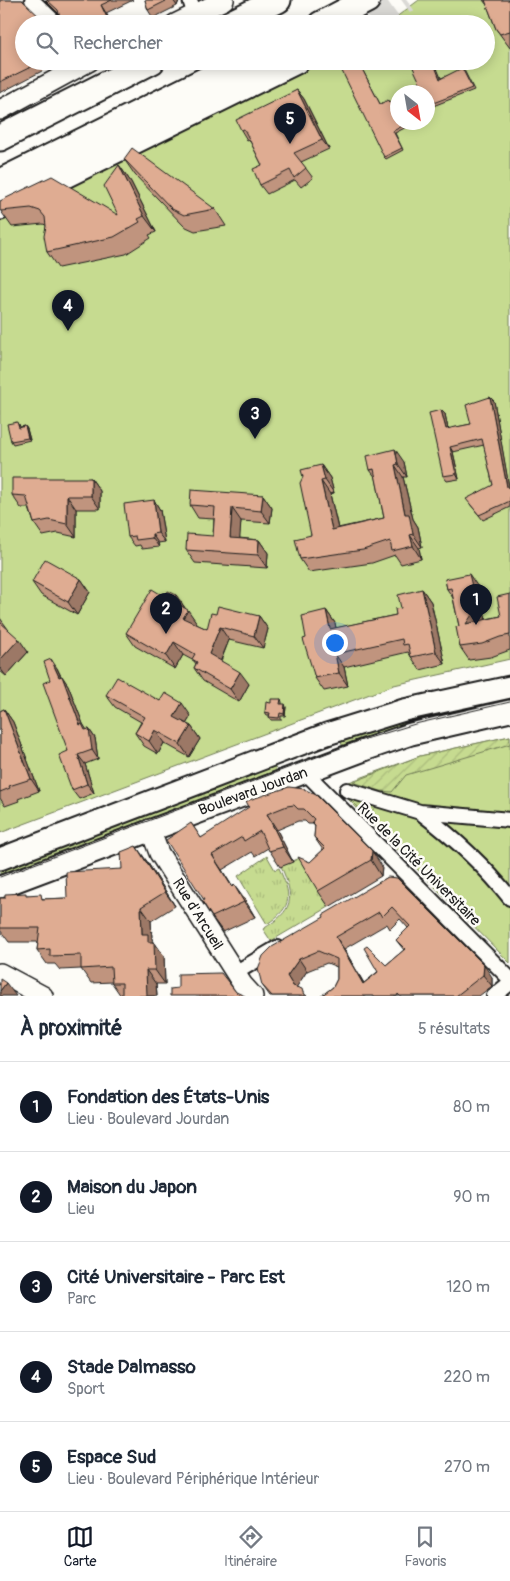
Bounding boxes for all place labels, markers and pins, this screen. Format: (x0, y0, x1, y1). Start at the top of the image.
pin: 5 (274, 103, 306, 144)
pin: 4 (52, 290, 84, 331)
pin: 3 (239, 398, 271, 439)
pin: 1 (460, 584, 492, 625)
pin: 2 (150, 593, 182, 634)

